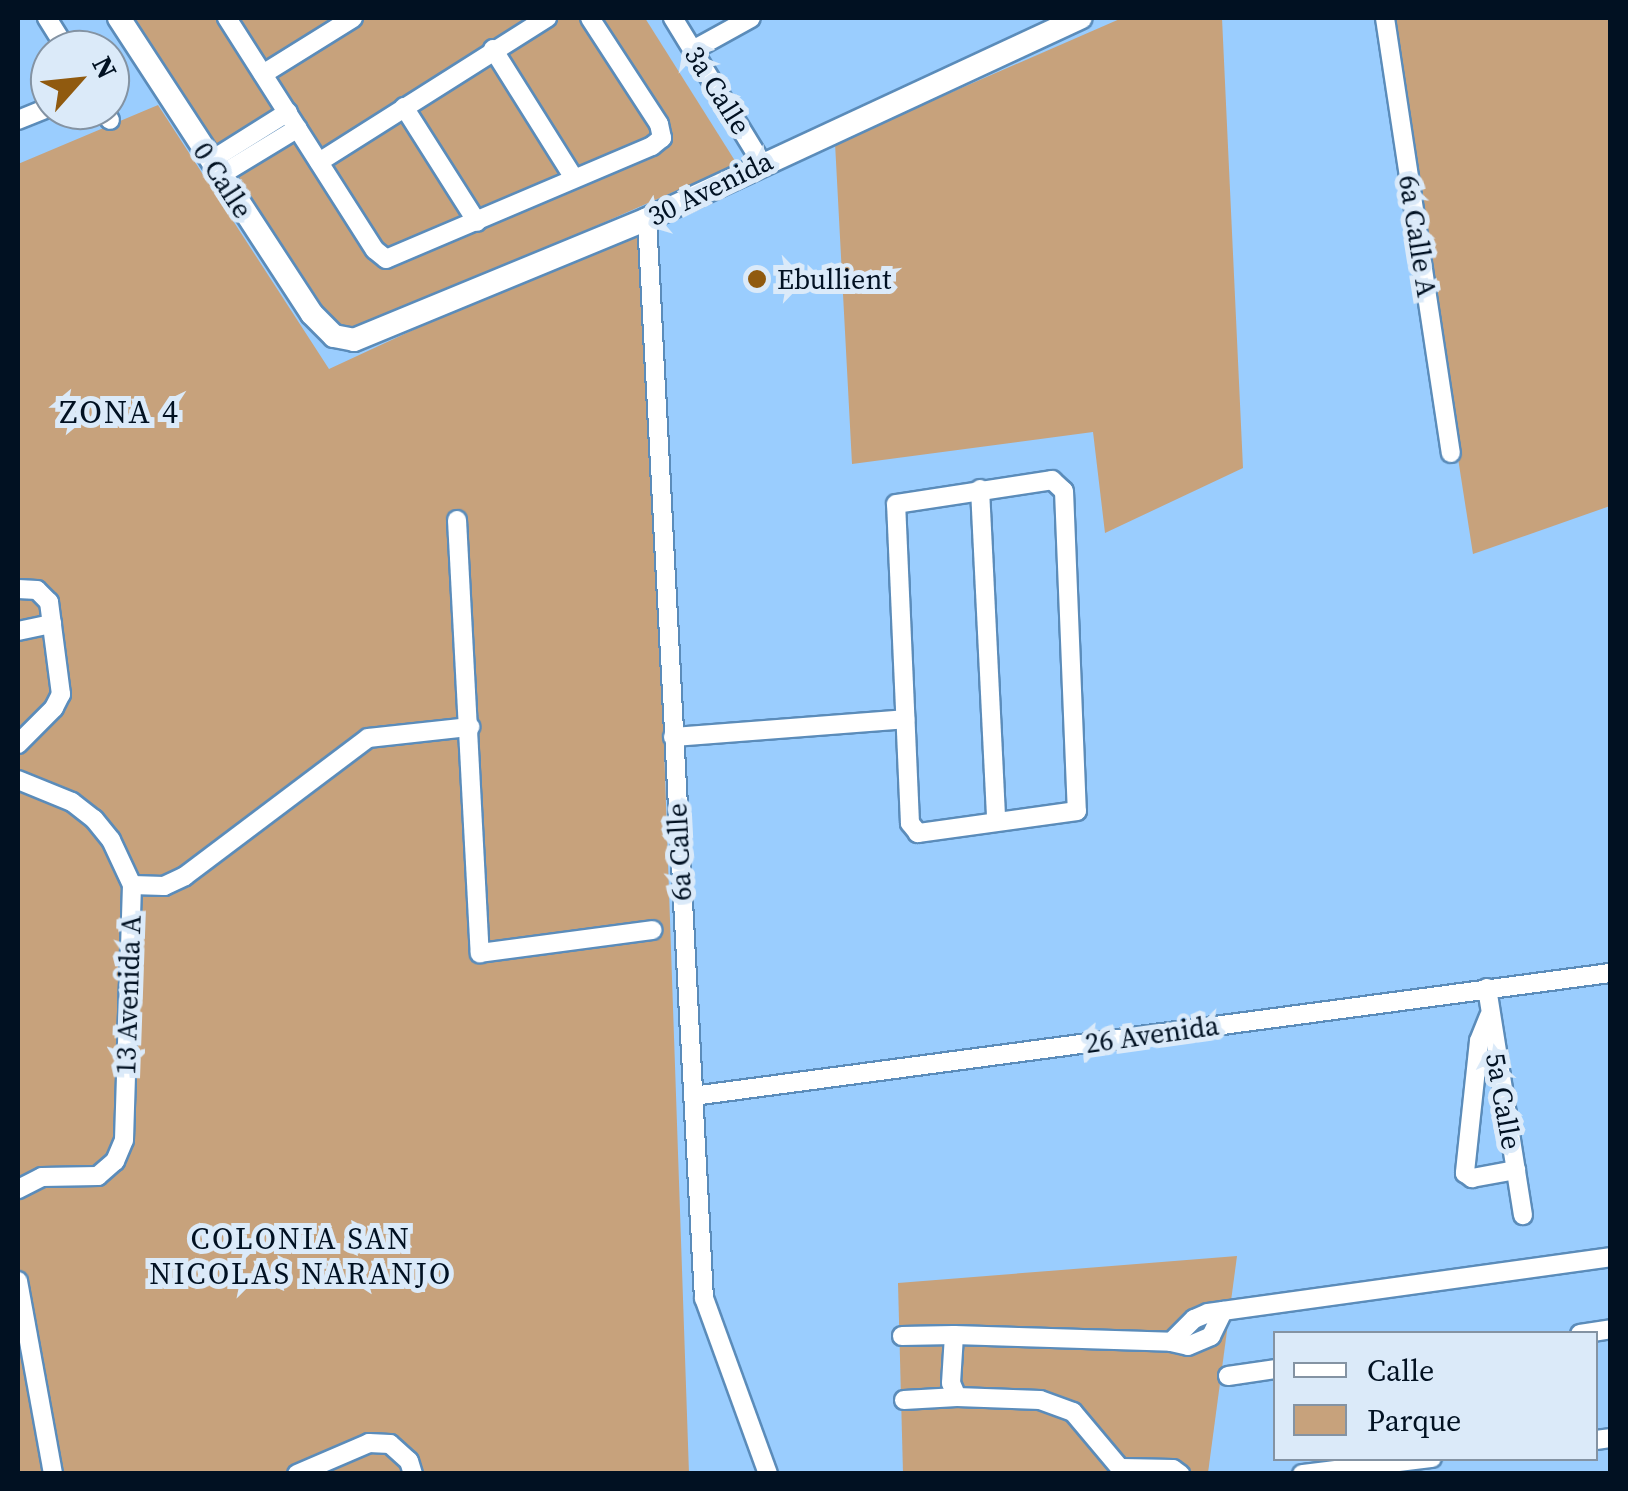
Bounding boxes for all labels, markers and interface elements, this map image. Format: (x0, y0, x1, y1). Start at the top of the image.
north arrow (30, 30, 130, 130)
street label: 3a Calle (678, 40, 758, 140)
text: N (83, 50, 127, 85)
street label: 0 Calle (186, 136, 260, 224)
street label: 30 Avenida (642, 143, 778, 233)
street label: 6a Calle A (1392, 173, 1444, 299)
place label: Ebullient (777, 262, 891, 296)
marker: Ebullient (746, 268, 768, 290)
district label: ZONA 4 (59, 393, 181, 431)
street label: 6a Calle (660, 802, 698, 902)
street label: 13 Avenida A (108, 915, 148, 1075)
street label: 26 Avenida (1083, 1008, 1221, 1060)
street label: 5a Calle (1479, 1050, 1529, 1152)
district label: COLONIA SAN NICOLAS NARANJO (149, 1221, 453, 1292)
legend (1273, 1331, 1598, 1461)
text: Calle (1367, 1350, 1434, 1391)
text: Parque (1367, 1400, 1461, 1441)

